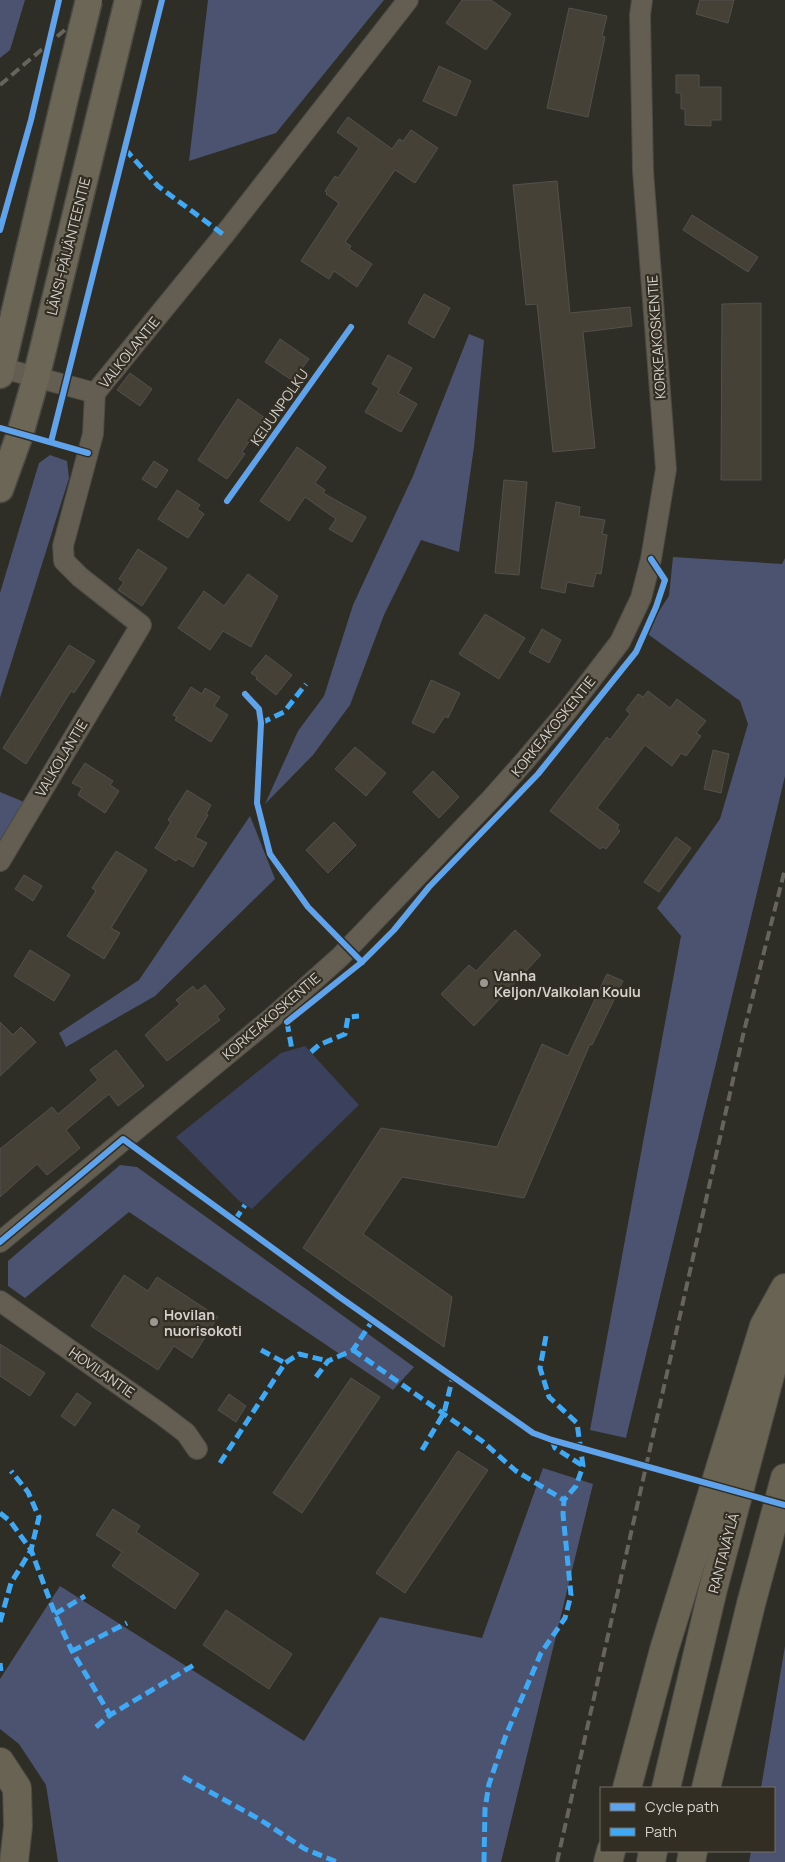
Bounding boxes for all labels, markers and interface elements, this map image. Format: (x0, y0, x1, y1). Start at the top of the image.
street label: LÄNSI-PÄIJÄNTEENTIE (42, 175, 94, 317)
street label: KORKEAKOSKENTIE (642, 274, 670, 400)
street label: VALKOLANTIE (94, 312, 164, 392)
street label: KEIJUNPOLKU (246, 365, 312, 449)
street label: KORKEAKOSKENTIE (507, 672, 599, 780)
street label: VALKOLANTIE (31, 716, 91, 800)
place label: Vanha Keljon/Valkolan Koulu (494, 966, 641, 1001)
street label: KORKEAKOSKENTIE (218, 968, 324, 1064)
marker: Vanha Keljon/Valkolan Koulu (478, 977, 490, 989)
place label: Hovilan nuorisokoti (164, 1305, 242, 1340)
marker: Hovilan nuorisokoti (148, 1316, 160, 1328)
street label: HOVILANTIE (65, 1342, 139, 1402)
street label: RANTAVÄYLÄ (703, 1511, 743, 1595)
legend (600, 1787, 775, 1852)
text: Cycle path (645, 1796, 719, 1817)
text: Path (645, 1821, 677, 1842)

